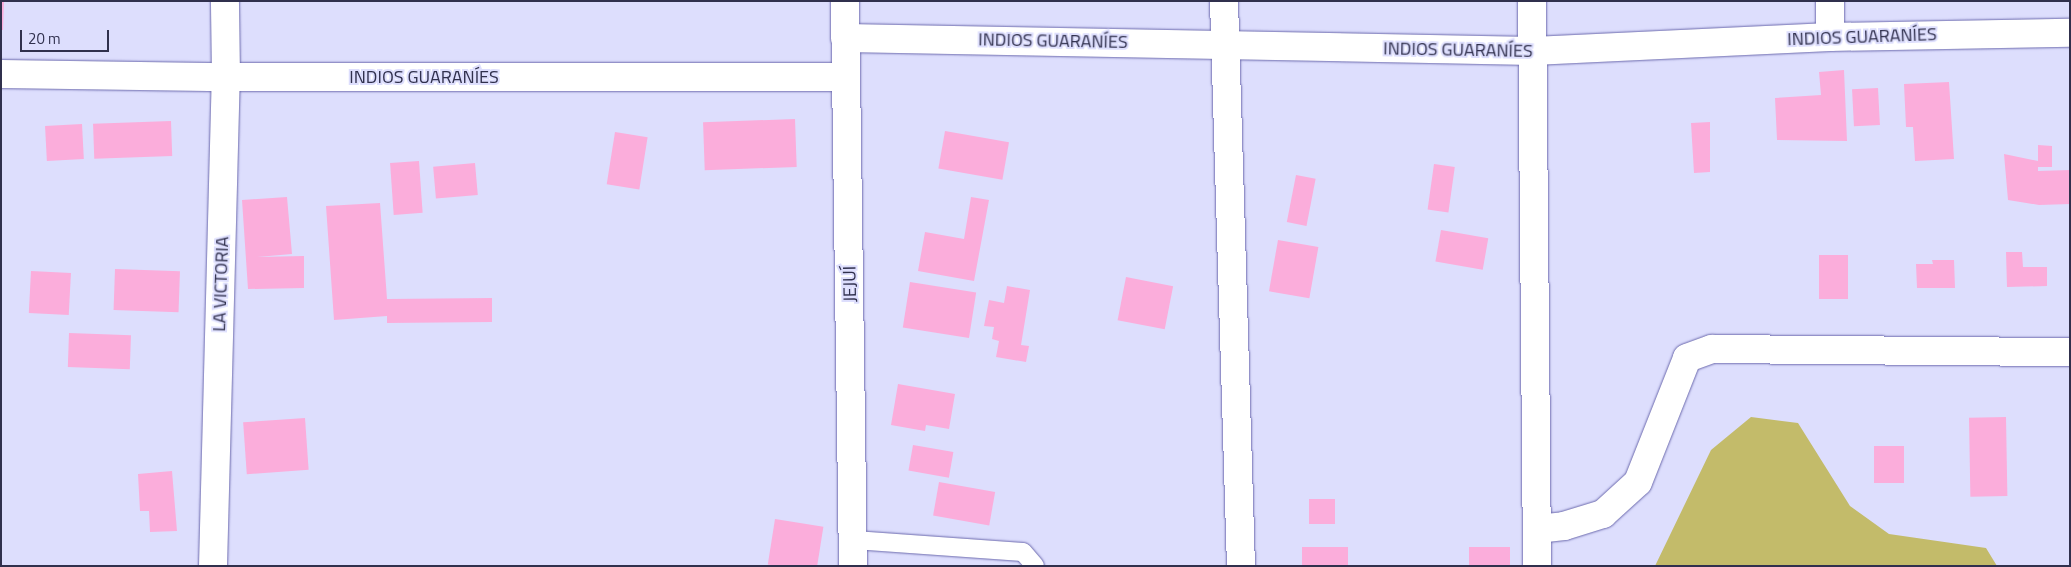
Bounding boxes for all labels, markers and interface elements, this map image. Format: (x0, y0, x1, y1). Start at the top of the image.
scale bar (22, 20, 111, 52)
street label: INDIOS GUARANÍES (1787, 24, 1937, 50)
text: 20 m (28, 27, 61, 50)
street label: INDIOS GUARANÍES (978, 29, 1128, 53)
street label: INDIOS GUARANÍES (1383, 38, 1533, 62)
street label: INDIOS GUARANÍES (349, 66, 499, 88)
street label: LA VICTORIA (209, 236, 233, 332)
street label: JEJUÍ (839, 266, 861, 302)

